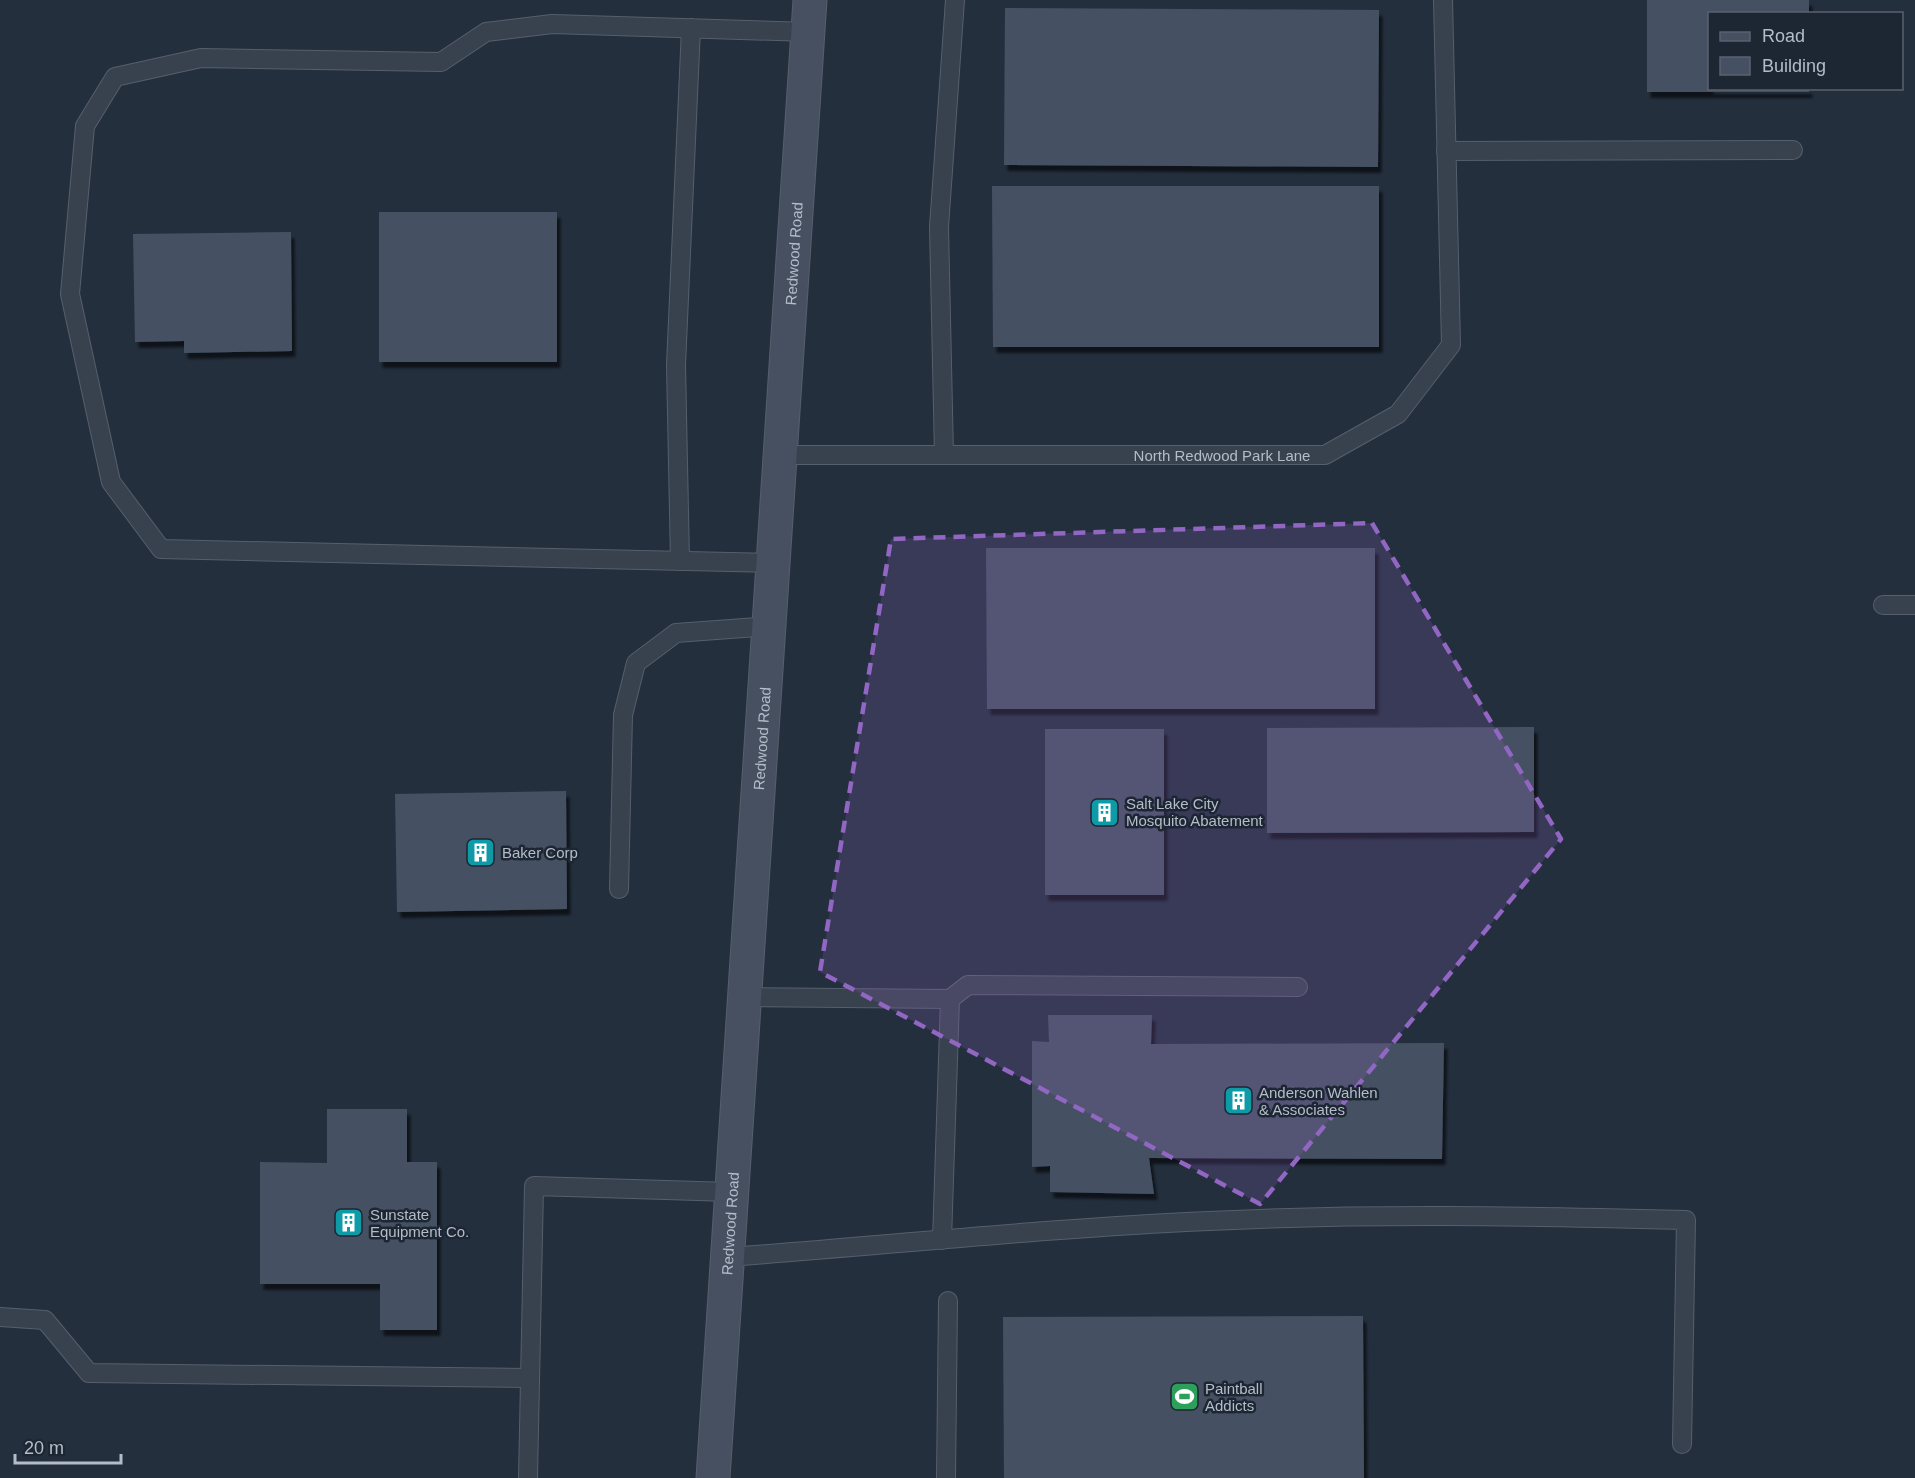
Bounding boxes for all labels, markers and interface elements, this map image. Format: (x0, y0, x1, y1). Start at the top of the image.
legend (1708, 12, 1903, 90)
text: Road (1762, 26, 1805, 46)
text: Building (1762, 56, 1826, 76)
street label: Redwood Road (781, 201, 805, 306)
street label: North Redwood Park Lane (1134, 447, 1310, 464)
street label: Redwood Road (750, 686, 773, 791)
place label: Salt Lake City Mosquito Abatement (1126, 795, 1264, 829)
building icon: Salt Lake City Mosquito Abatement (1089, 796, 1121, 828)
building icon: Baker Corp (465, 836, 497, 868)
place label: Baker Corp (502, 844, 578, 861)
place label: Anderson Wahlen & Associates (1259, 1084, 1378, 1118)
building icon: Anderson Wahlen & Associates (1222, 1085, 1254, 1117)
street label: Redwood Road (718, 1171, 742, 1276)
place label: Sunstate Equipment Co. (370, 1206, 469, 1240)
building icon: Sunstate Equipment Co. (333, 1207, 365, 1239)
place label: Paintball Addicts (1205, 1380, 1263, 1414)
sports icon: Paintball Addicts (1168, 1381, 1200, 1413)
scale bar (15, 1427, 122, 1465)
text: 20 m (24, 1438, 64, 1458)

